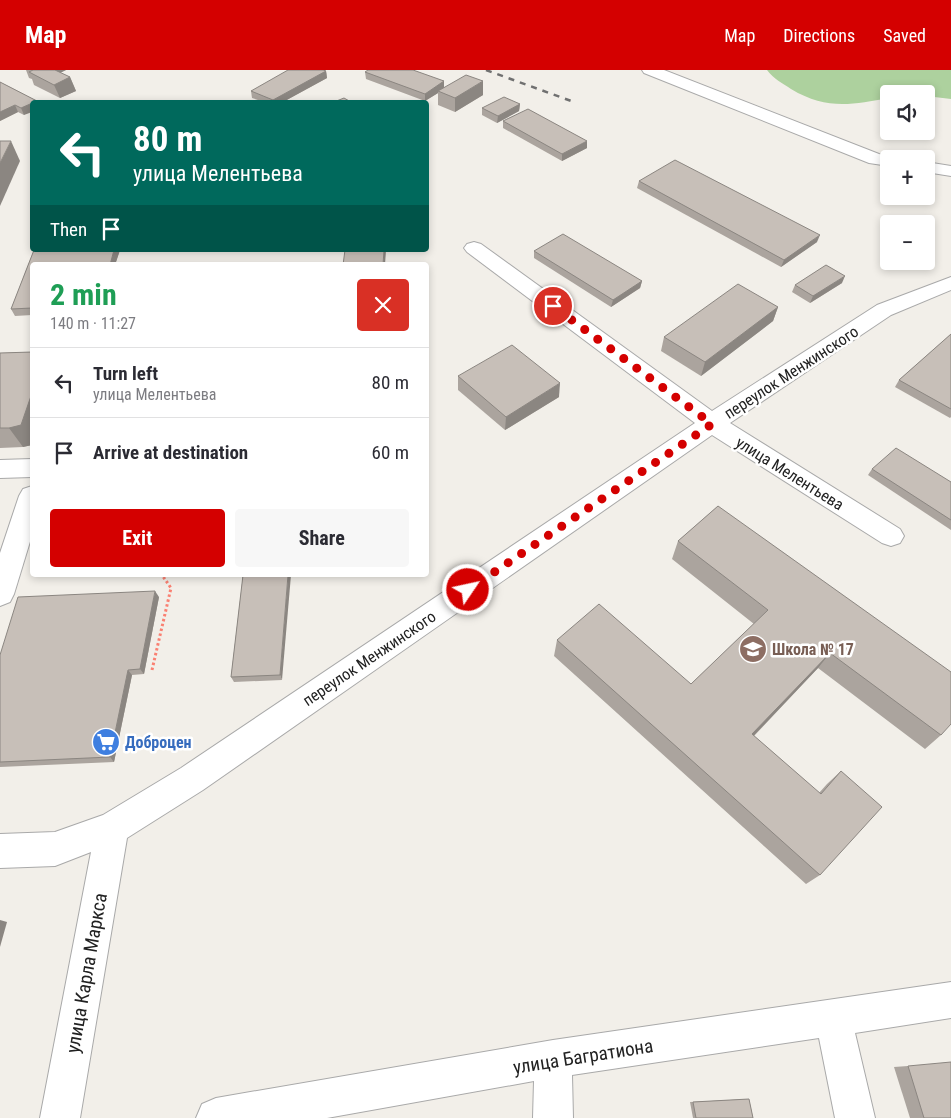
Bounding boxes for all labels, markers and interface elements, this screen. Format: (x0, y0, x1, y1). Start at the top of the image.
text: Map (25, 21, 66, 49)
text: Map (724, 25, 755, 46)
text: Directions (783, 25, 855, 46)
text: Saved (883, 25, 926, 46)
map controls (880, 85, 935, 270)
button: sound (880, 85, 935, 140)
text: 80 m (133, 119, 202, 160)
icon: left (50, 120, 115, 185)
button: + (880, 150, 935, 205)
text: улица Мелентьева (133, 161, 303, 186)
icon: arrive (97, 215, 125, 243)
button: − (880, 215, 935, 270)
text: Then (50, 218, 87, 241)
text: 2 min (50, 277, 117, 312)
button: close (357, 279, 409, 331)
pin (532, 285, 574, 327)
icon: arrive (539, 292, 567, 320)
text: 140 m · 11:27 (50, 314, 136, 333)
street label: переулок Менжинского (721, 322, 862, 423)
text: Turn left (93, 362, 158, 385)
icon: left (50, 369, 78, 397)
text: 80 m (372, 371, 409, 394)
text: улица Мелентьева (93, 385, 216, 404)
street label: улица Мелентьева (732, 433, 847, 514)
icon: arrive (50, 439, 78, 467)
text: Arrive at destination (93, 441, 248, 464)
text: 60 m (372, 441, 409, 464)
button: Exit (50, 509, 225, 567)
button: Share (235, 509, 409, 567)
position arrow (441, 563, 493, 615)
street label: переулок Менжинского (299, 607, 439, 710)
school or university icon: Школа № 17 (738, 634, 768, 664)
place label: Школа № 17 (772, 640, 854, 659)
supermarket icon: Доброцен (91, 727, 121, 757)
place label: Доброцен (125, 733, 192, 752)
street label: улица Карла Маркса (61, 891, 112, 1055)
street label: улица Багратиона (511, 1034, 655, 1079)

